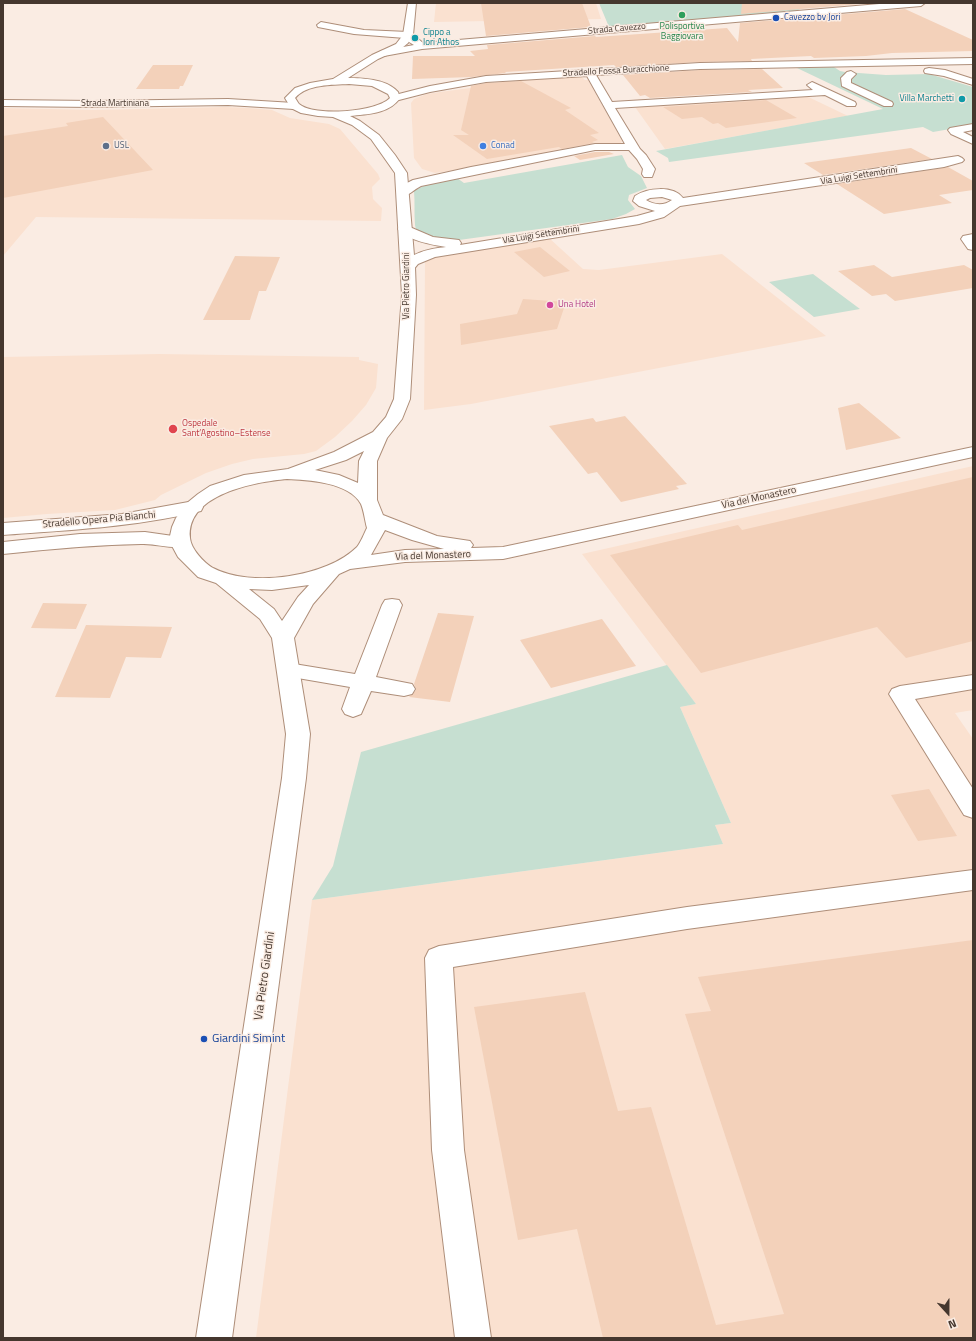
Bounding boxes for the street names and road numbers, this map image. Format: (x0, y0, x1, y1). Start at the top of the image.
street label: Strada Cavezzo (588, 21, 646, 37)
street label: Stradello Fossa Buracchione (562, 63, 670, 79)
street label: Strada Martiniana (81, 99, 149, 109)
street label: Via Luigi Settembrini (820, 165, 898, 187)
street label: Via Luigi Settembrini (502, 224, 580, 246)
street label: Via Pietro Giardini (402, 253, 412, 319)
street label: Via del Monastero (721, 484, 797, 512)
street label: Stradello Opera Pia Bianchi (42, 509, 156, 531)
street label: Via del Monastero (395, 549, 471, 563)
street label: Via Pietro Giardini (252, 931, 278, 1021)

